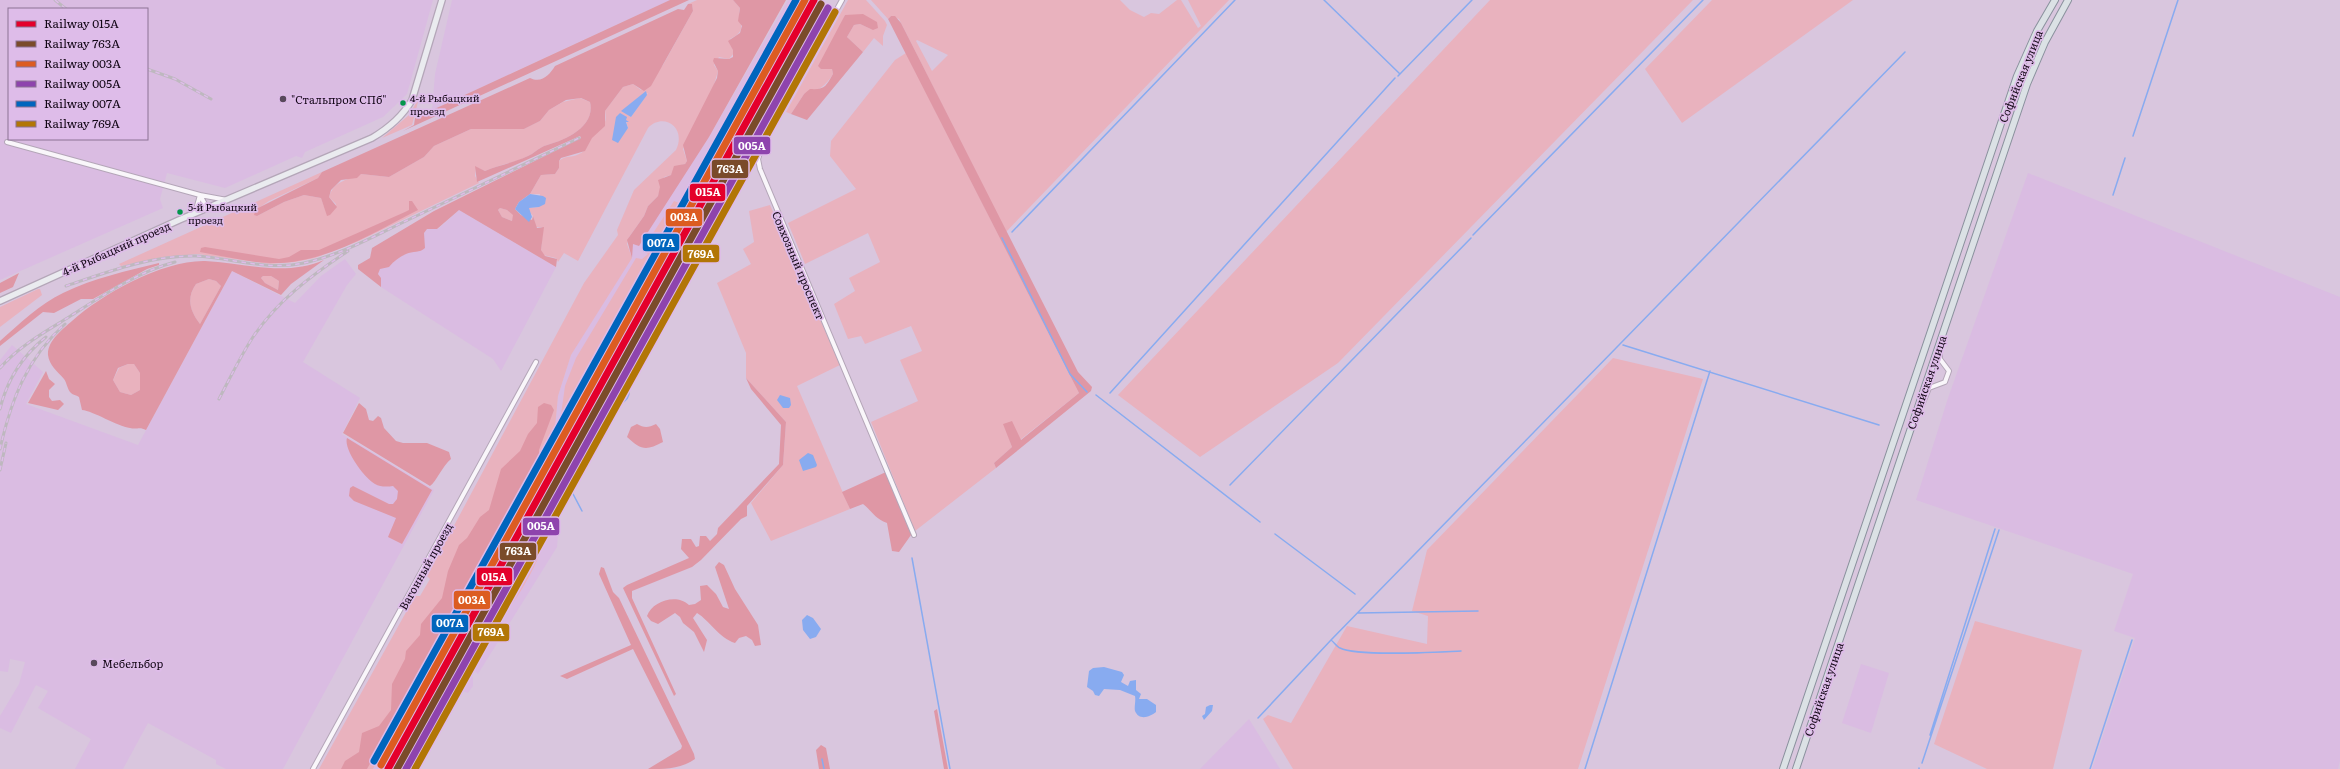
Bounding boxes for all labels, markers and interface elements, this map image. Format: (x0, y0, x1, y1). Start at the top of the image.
legend (8, 8, 148, 140)
text: Railway 015А (44, 14, 119, 32)
street label: Софийская улица (1994, 27, 2046, 125)
text: Railway 763А (44, 34, 120, 52)
text: Railway 003А (44, 54, 121, 72)
text: Railway 005А (44, 74, 121, 92)
place label: 4-й Рыбацкий проезд (410, 90, 480, 118)
place label: "Стальпром СПб" (291, 91, 387, 107)
text: Railway 007А (44, 94, 121, 112)
marker: "Стальпром СПб" (278, 94, 288, 104)
marker: 4-й Рыбацкий проезд (398, 98, 408, 108)
text: Railway 769А (44, 114, 120, 132)
line badge: 005А (733, 136, 771, 155)
text: 005А (738, 137, 767, 153)
line badge: 763А (711, 159, 749, 179)
text: 763А (717, 160, 744, 176)
line badge: 015А (689, 183, 726, 202)
text: 015А (695, 183, 721, 199)
place label: 5-й Рыбацкий проезд (188, 199, 257, 227)
marker: 5-й Рыбацкий проезд (175, 207, 185, 217)
line badge: 003А (665, 208, 703, 227)
text: 003А (670, 208, 699, 224)
street label: Совхозный проспект (769, 208, 829, 322)
street label: 4-й Рыбацкий проезд (59, 217, 173, 279)
line badge: 007А (642, 233, 680, 252)
text: 007А (647, 234, 676, 250)
line badge: 769А (682, 244, 720, 263)
text: 769А (688, 245, 715, 261)
street label: Софийская улица (1902, 333, 1950, 431)
line badge: 005А (522, 517, 560, 536)
text: 005А (527, 517, 556, 533)
street label: Вагонный проезд (394, 519, 456, 612)
line badge: 763А (499, 542, 537, 561)
text: 763А (505, 542, 532, 558)
line badge: 015А (476, 567, 513, 586)
text: 015А (481, 568, 507, 584)
line badge: 003А (453, 590, 491, 610)
text: 003А (458, 591, 487, 607)
line badge: 007А (431, 614, 469, 633)
text: 007А (436, 614, 465, 630)
line badge: 769А (472, 623, 510, 642)
text: 769А (478, 623, 505, 639)
street label: Софийская улица (1799, 640, 1847, 738)
place label: Мебельбор (102, 655, 163, 671)
marker: Мебельбор (89, 658, 99, 668)

